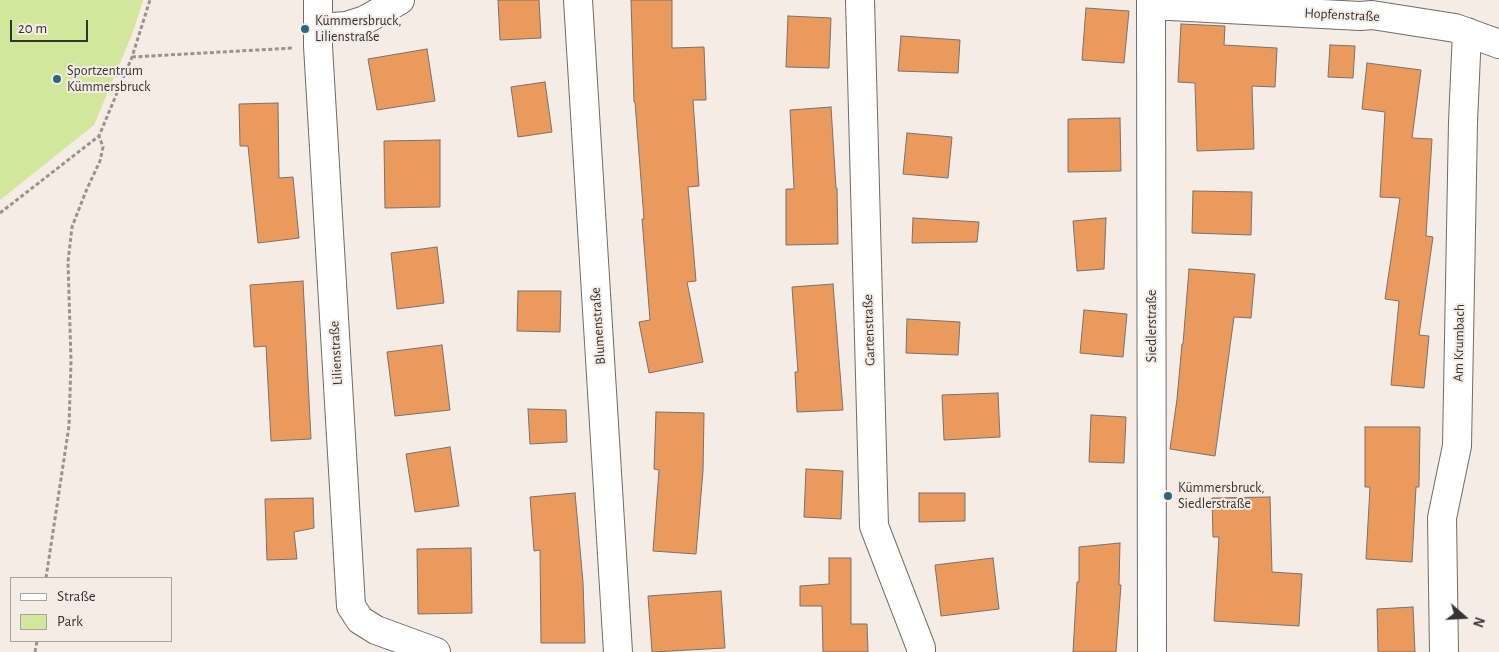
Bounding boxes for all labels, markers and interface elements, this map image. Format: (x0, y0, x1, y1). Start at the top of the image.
street label: Hopfenstraße (1304, 5, 1380, 25)
scale bar (12, 10, 90, 42)
place label: Kümmersbruck, Lilienstraße (315, 13, 402, 46)
text: 20 m (18, 21, 47, 36)
marker: Kümmersbruck, Lilienstraße (299, 23, 311, 35)
place label: Sportzentrum Kümmersbruck (67, 63, 150, 95)
marker: Sportzentrum Kümmersbruck (51, 73, 63, 85)
street label: Blumenstraße (587, 287, 609, 365)
street label: Siedlerstraße (1144, 290, 1160, 362)
street label: Gartenstraße (859, 294, 879, 366)
street label: Am Krumbach (1450, 304, 1468, 382)
street label: Lilienstraße (326, 320, 346, 386)
place label: Kümmersbruck, Siedlerstraße (1178, 480, 1265, 512)
marker: Kümmersbruck, Siedlerstraße (1162, 490, 1174, 502)
legend (10, 577, 172, 642)
text: Straße (57, 589, 96, 604)
north arrow (1439, 592, 1489, 642)
text: Park (57, 614, 83, 629)
text: N (1470, 615, 1486, 629)

